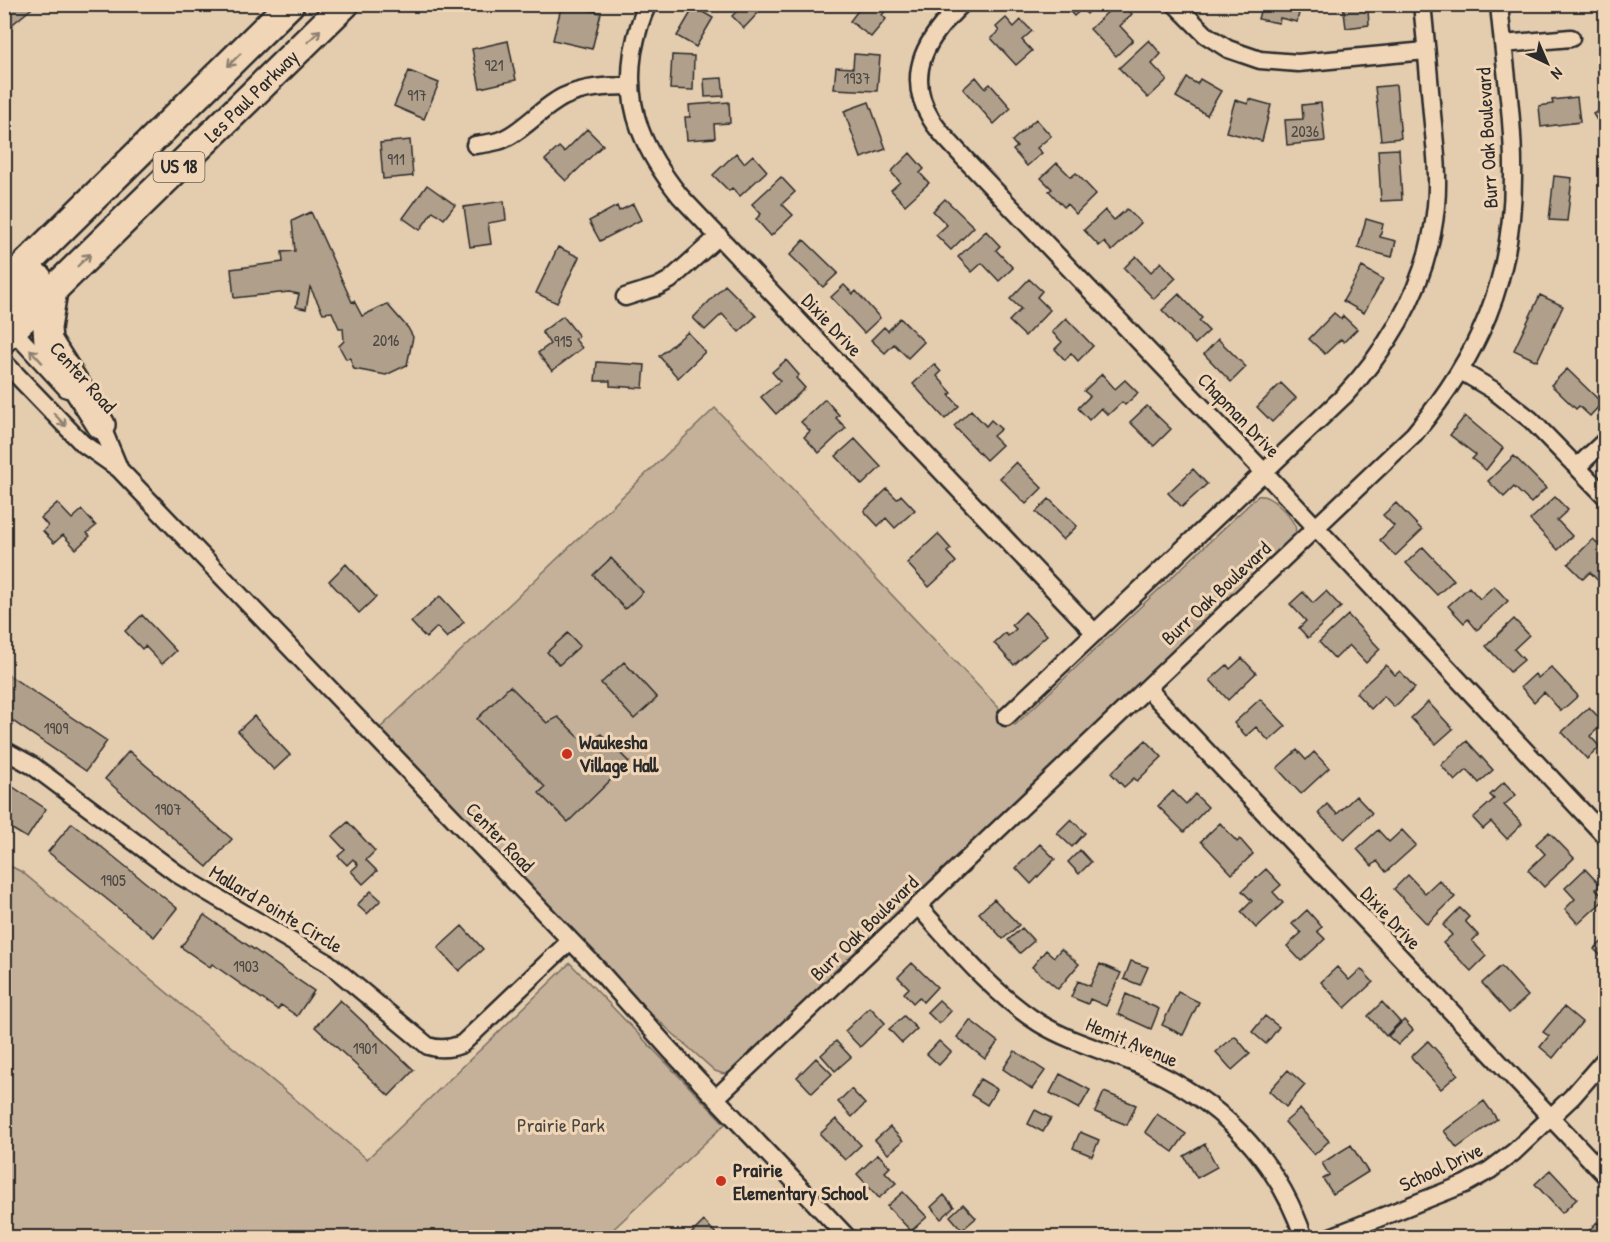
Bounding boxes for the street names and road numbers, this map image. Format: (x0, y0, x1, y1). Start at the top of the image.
street label: Les Paul Parkway (198, 43, 304, 148)
street label: Burr Oak Boulevard (1469, 67, 1504, 209)
road number: US 18 (154, 152, 204, 182)
street label: Dixie Drive (796, 287, 869, 362)
street label: Center Road (44, 335, 123, 418)
street label: Chapman Drive (1192, 366, 1287, 463)
street label: Burr Oak Boulevard (1155, 535, 1277, 651)
street label: Center Road (460, 796, 541, 878)
street label: Mallard Pointe Circle (205, 858, 348, 959)
street label: Burr Oak Boulevard (804, 869, 924, 986)
street label: Dixie Drive (1355, 880, 1428, 955)
street label: Hemit Avenue (1082, 1010, 1182, 1073)
street label: School Drive (1395, 1135, 1487, 1198)

